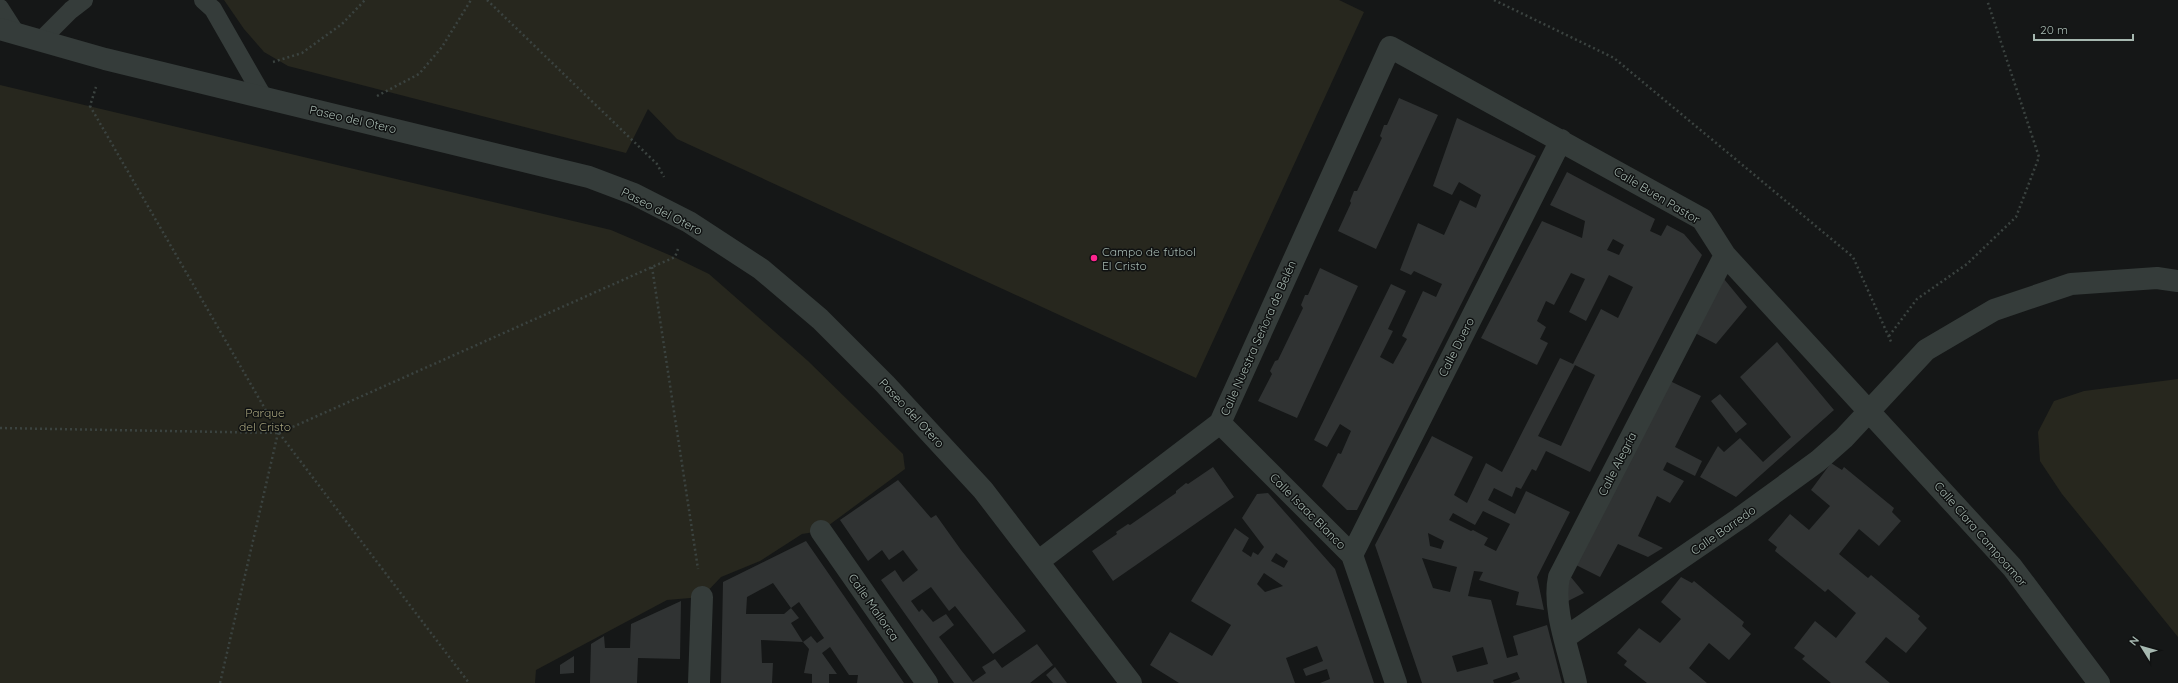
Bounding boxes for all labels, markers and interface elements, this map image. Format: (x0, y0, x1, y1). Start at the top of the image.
scale bar (2034, 16, 2133, 42)
text: 20 m (2040, 22, 2068, 37)
street label: Paseo del Otero (308, 102, 398, 136)
street label: Calle Buen Pastor (1611, 163, 1703, 227)
street label: Paseo del Otero (619, 184, 705, 238)
place label: Campo de fútbol El Cristo (1102, 244, 1196, 273)
marker: Campo de fútbol El Cristo (1089, 253, 1099, 263)
street label: Calle Nuestra Señora de Belén (1217, 258, 1299, 418)
street label: Calle Duero (1435, 315, 1477, 379)
street label: Paseo del Otero (876, 375, 948, 451)
park label: Parque del Cristo (239, 405, 291, 434)
street label: Calle Alegría (1595, 430, 1639, 498)
street label: Calle Isaac Blanco (1267, 470, 1349, 552)
street label: Calle Clara Campoamor (1931, 478, 2031, 590)
street label: Calle Barredo (1688, 502, 1758, 558)
street label: Calle Mallorca (845, 571, 903, 643)
north arrow (2122, 627, 2162, 667)
text: N (2126, 634, 2142, 648)

